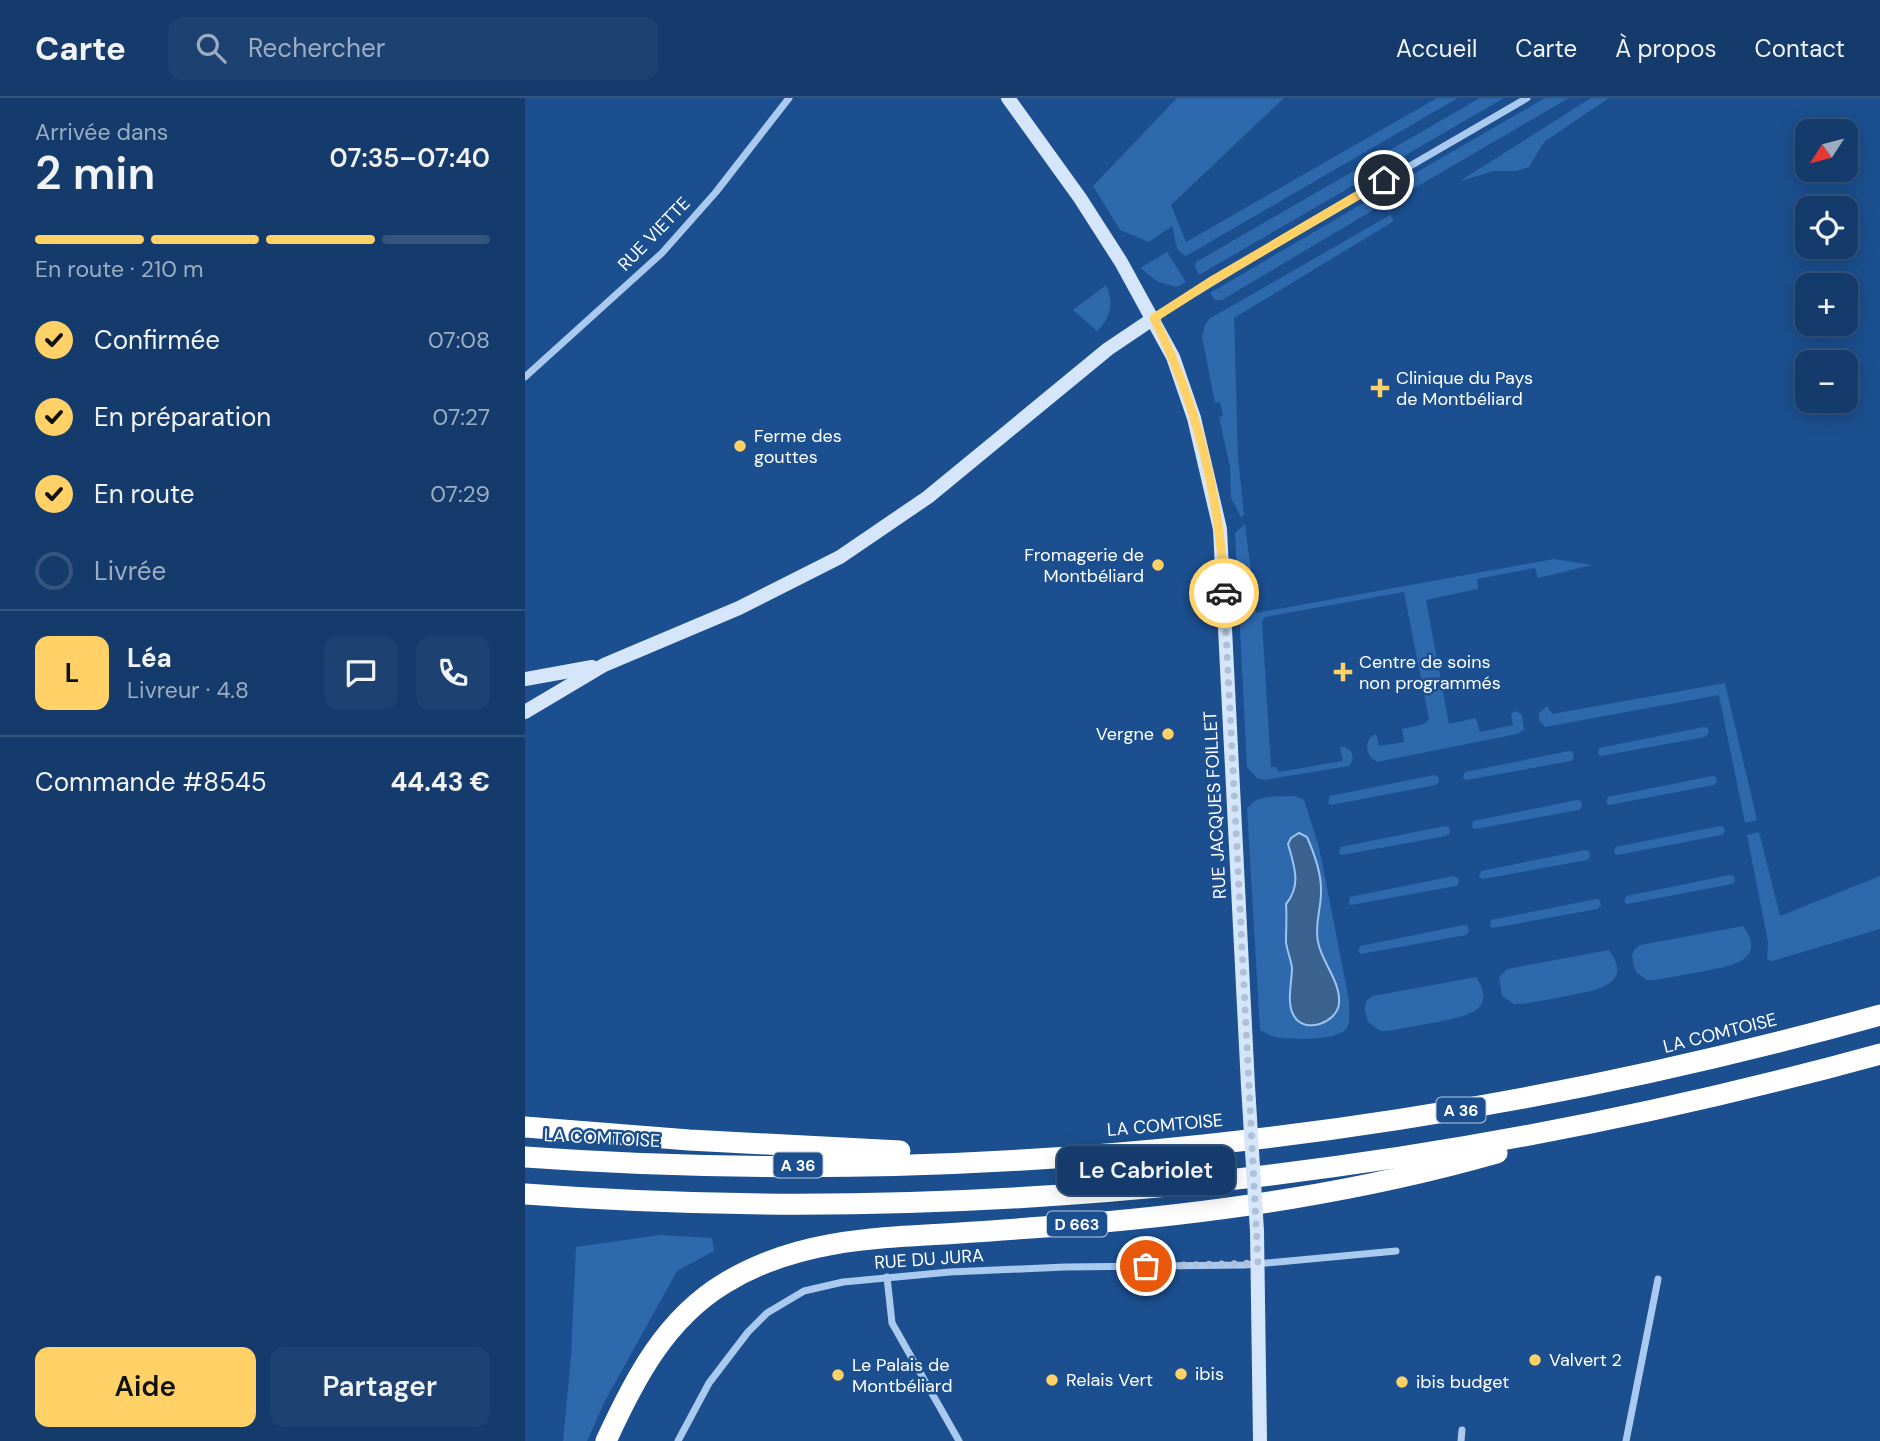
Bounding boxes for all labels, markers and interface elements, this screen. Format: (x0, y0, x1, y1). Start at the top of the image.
search box (168, 17, 658, 80)
text: Carte (35, 27, 126, 70)
icon: search (192, 29, 230, 67)
text: Rechercher (248, 31, 385, 65)
text: Accueil (1396, 33, 1477, 64)
text: Carte (1515, 33, 1577, 64)
text: À propos (1615, 33, 1717, 64)
text: Contact (1755, 33, 1845, 64)
text: Arrivée dans (35, 117, 168, 147)
north arrow (1795, 119, 1859, 182)
map controls (1795, 119, 1858, 413)
text: 07:35–07:40 (330, 141, 490, 175)
text: 2 min (35, 143, 155, 203)
pin (1354, 150, 1414, 210)
icon: home (1365, 161, 1403, 199)
street label: RUE VIETTE (613, 192, 695, 276)
button: locate (1795, 196, 1858, 259)
text: En route · 210 m (35, 254, 204, 284)
button: + (1795, 273, 1858, 336)
icon: check (35, 321, 73, 359)
text: Confirmée (94, 323, 220, 357)
text: 07:08 (428, 325, 490, 355)
button: − (1795, 350, 1858, 413)
place label: Clinique du Pays de Montbéliard (1396, 366, 1533, 411)
marker: Clinique du Pays de Montbéliard (1370, 378, 1390, 398)
icon: check (35, 398, 73, 436)
text: En préparation (94, 400, 271, 434)
text: 07:27 (433, 402, 490, 432)
place label: Ferme des gouttes (754, 424, 842, 469)
marker: Ferme des gouttes (732, 438, 748, 454)
icon: check (35, 475, 73, 513)
text: En route (94, 477, 195, 511)
text: 07:29 (430, 479, 490, 509)
place label: Fromagerie de Montbéliard (1024, 543, 1144, 588)
text: Livrée (94, 554, 166, 588)
marker: Fromagerie de Montbéliard (1150, 557, 1166, 573)
courier (1189, 558, 1259, 628)
icon: car (1205, 574, 1243, 612)
button: chat (324, 636, 398, 710)
button: phone (416, 636, 490, 710)
text: Léa (127, 641, 172, 675)
place label: Centre de soins non programmés (1359, 650, 1501, 695)
text: L (65, 656, 79, 690)
marker: Centre de soins non programmés (1333, 662, 1353, 682)
text: Livreur · 4.8 (127, 675, 249, 705)
street label: RUE JACQUES FOILLET (1198, 710, 1232, 900)
place label: Vergne (1096, 722, 1154, 746)
marker: Vergne (1160, 726, 1176, 742)
text: Commande #8545 (35, 765, 267, 799)
text: 44.43 € (390, 765, 490, 799)
street label: LA COMTOISE (1661, 1007, 1779, 1059)
road number: A 36 (1437, 1098, 1485, 1122)
street label: LA COMTOISE (1106, 1108, 1224, 1142)
street label: LA COMTOISE (543, 1123, 661, 1153)
callout: Le Cabriolet (1057, 1147, 1235, 1196)
road number: A 36 (773, 1152, 823, 1177)
text: Le Cabriolet (1079, 1155, 1213, 1185)
road number: D 663 (1047, 1212, 1107, 1236)
pin (1116, 1236, 1176, 1296)
street label: RUE DU JURA (873, 1243, 985, 1275)
icon: bag (1127, 1247, 1165, 1285)
button: Aide (35, 1347, 256, 1427)
button: Partager (270, 1347, 490, 1427)
place label: Valvert 2 (1549, 1348, 1622, 1372)
marker: Valvert 2 (1527, 1352, 1543, 1368)
place label: Le Palais de Montbéliard (852, 1353, 952, 1398)
place label: ibis (1195, 1362, 1224, 1386)
marker: ibis (1173, 1366, 1189, 1382)
marker: Le Palais de Montbéliard (830, 1367, 846, 1383)
place label: Relais Vert (1066, 1368, 1153, 1392)
place label: ibis budget (1416, 1370, 1509, 1394)
marker: Relais Vert (1044, 1372, 1060, 1388)
marker: ibis budget (1394, 1374, 1410, 1390)

